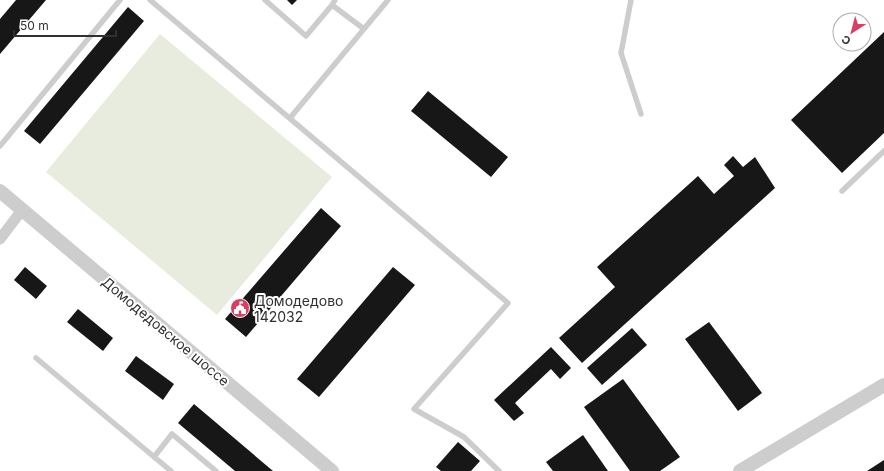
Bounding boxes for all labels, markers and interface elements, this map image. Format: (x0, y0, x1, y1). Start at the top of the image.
scale bar (14, 12, 116, 38)
north arrow (832, 12, 872, 52)
text: 50 m (20, 18, 49, 33)
text: С (839, 32, 854, 48)
street label: Домодедовское шоссе (99, 273, 233, 389)
place label: Домодедово 142032 (254, 292, 343, 325)
public building icon: Домодедово 142032 (229, 297, 251, 319)

